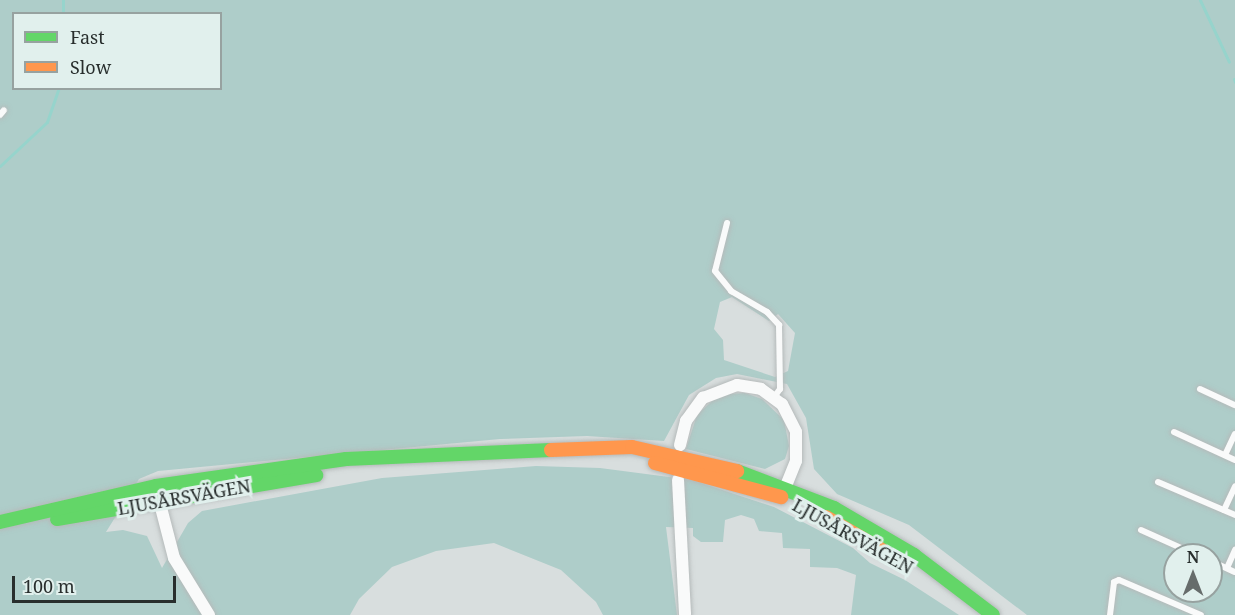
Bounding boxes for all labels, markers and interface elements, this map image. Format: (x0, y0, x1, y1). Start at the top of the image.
legend (12, 12, 222, 90)
text: Fast (70, 25, 105, 49)
text: Slow (70, 55, 111, 79)
street label: LJUSÅRSVÄGEN (116, 475, 252, 519)
street label: LJUSÅRSVÄGEN (789, 494, 917, 578)
north arrow (1163, 543, 1223, 603)
text: N (1187, 546, 1199, 568)
scale bar (15, 564, 178, 602)
text: 100 m (23, 574, 75, 598)

